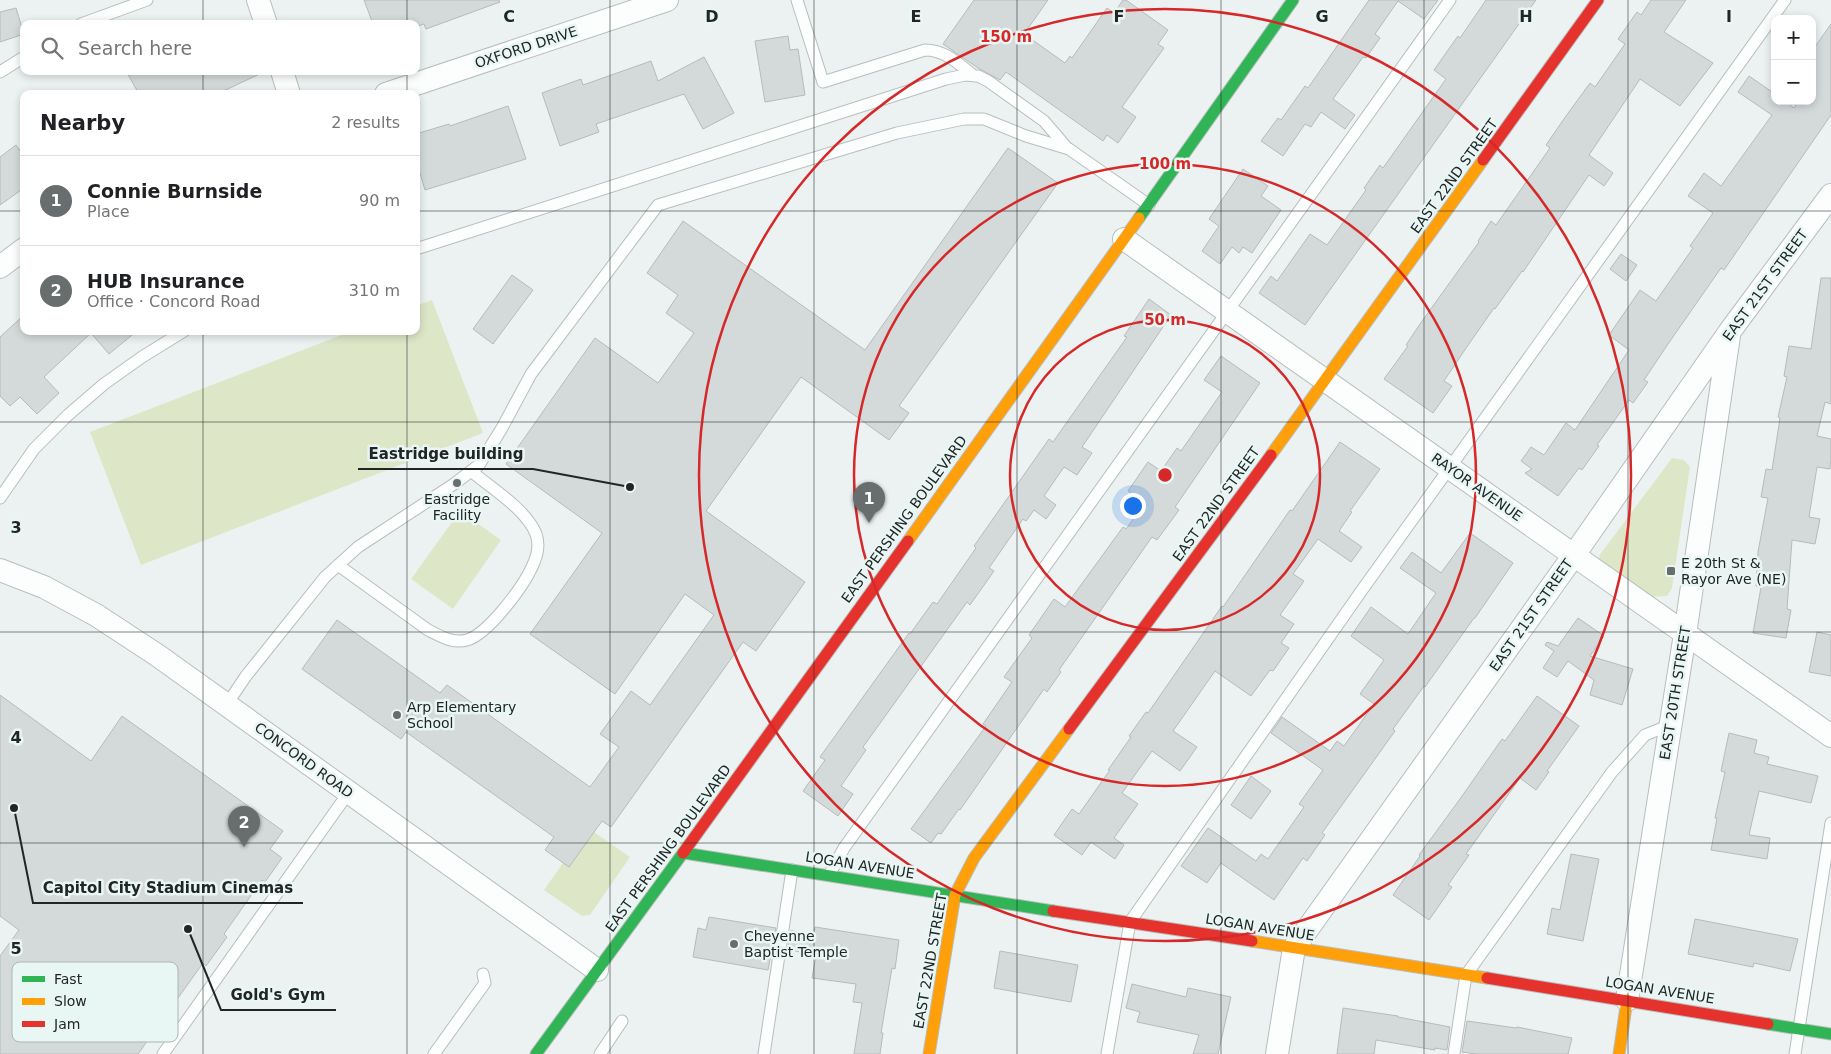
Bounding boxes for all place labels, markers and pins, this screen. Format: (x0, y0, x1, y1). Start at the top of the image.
callout: Eastridge building (358, 439, 533, 469)
centre of rings (1156, 466, 1174, 484)
marker: Eastridge Facility (451, 477, 463, 489)
pin: 1 (853, 482, 885, 523)
place label: Eastridge Facility (424, 491, 490, 523)
place label: E 20th St & Rayor Ave (NE) (1681, 555, 1786, 587)
marker: E 20th St & Rayor Ave (NE) (1665, 565, 1677, 577)
place label: Arp Elementary School (407, 699, 516, 731)
marker: Arp Elementary School (391, 709, 403, 721)
pin: 2 (228, 806, 260, 847)
callout: Capitol City Stadium Cinemas (33, 873, 303, 903)
place label: Cheyenne Baptist Temple (744, 928, 848, 960)
marker: Cheyenne Baptist Temple (728, 938, 740, 950)
callout: Gold's Gym (221, 980, 336, 1010)

